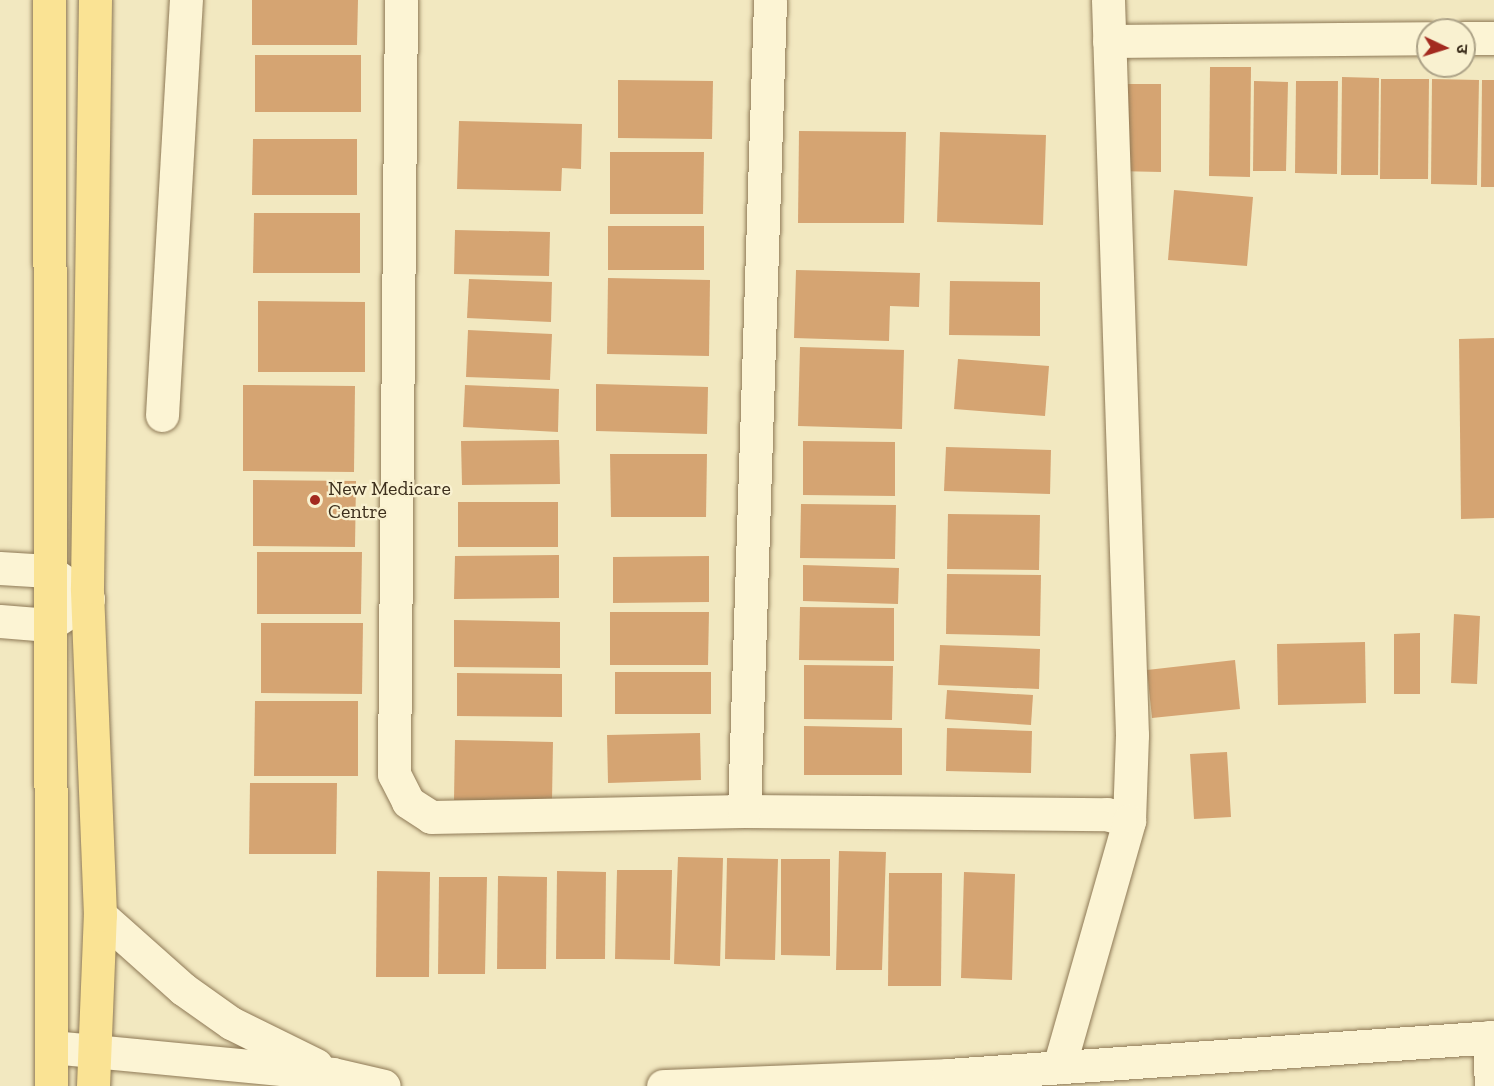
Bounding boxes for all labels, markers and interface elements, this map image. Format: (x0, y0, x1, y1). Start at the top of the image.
north arrow (1416, 18, 1476, 78)
text: उ (1453, 44, 1472, 54)
place label: New Medicare Centre (328, 476, 451, 523)
marker: New Medicare Centre (306, 491, 324, 509)

